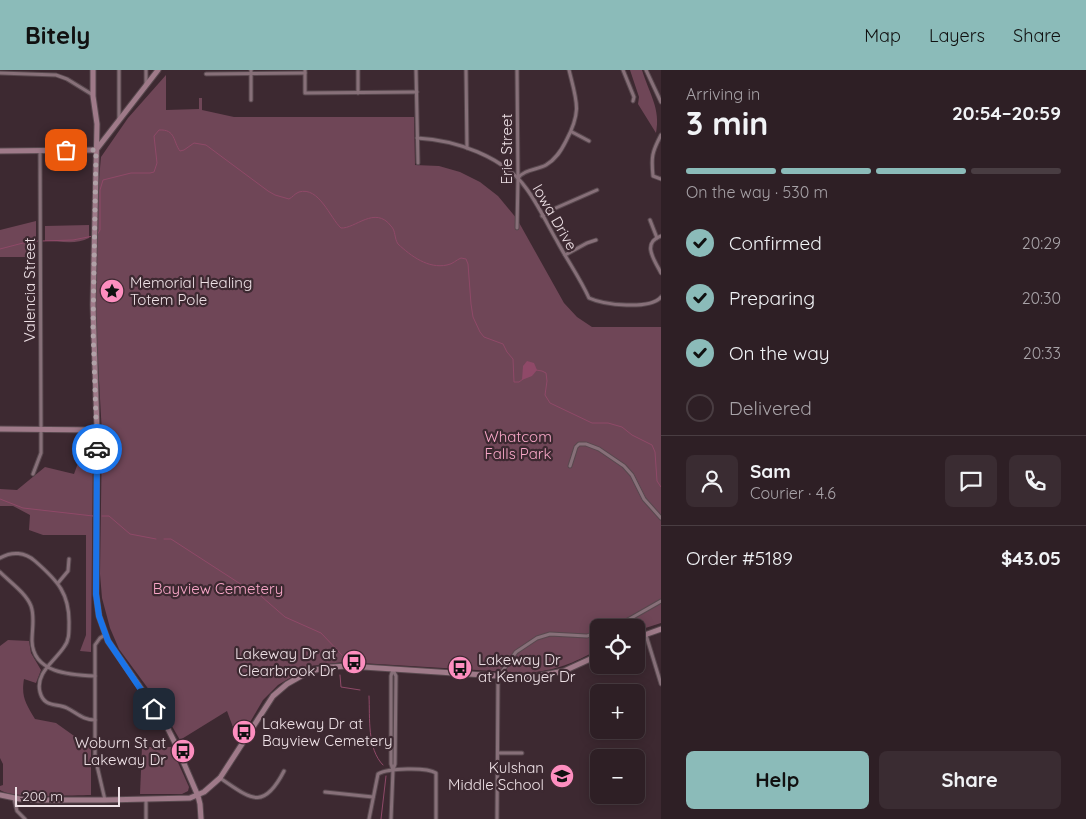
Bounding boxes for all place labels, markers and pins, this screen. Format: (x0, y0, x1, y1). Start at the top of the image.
pin (45, 129, 87, 171)
place label: Memorial Healing Totem Pole (130, 273, 252, 309)
place icon: Memorial Healing Totem Pole (99, 278, 125, 304)
place label: Lakeway Dr at Clearbrook Dr (235, 644, 336, 680)
bus stop icon: Lakeway Dr at Clearbrook Dr (341, 649, 367, 675)
place label: Lakeway Dr at Kenoyer Dr (478, 650, 576, 686)
bus stop icon: Lakeway Dr at Kenoyer Dr (447, 655, 473, 681)
pin (133, 688, 175, 730)
place label: Lakeway Dr at Bayview Cemetery (262, 714, 393, 750)
bus stop icon: Lakeway Dr at Bayview Cemetery (231, 719, 257, 745)
place label: Woburn St at Lakeway Dr (75, 733, 166, 769)
bus stop icon: Woburn St at Lakeway Dr (170, 738, 196, 764)
place label: Kulshan Middle School (448, 758, 544, 794)
school or university icon: Kulshan Middle School (549, 763, 575, 789)

